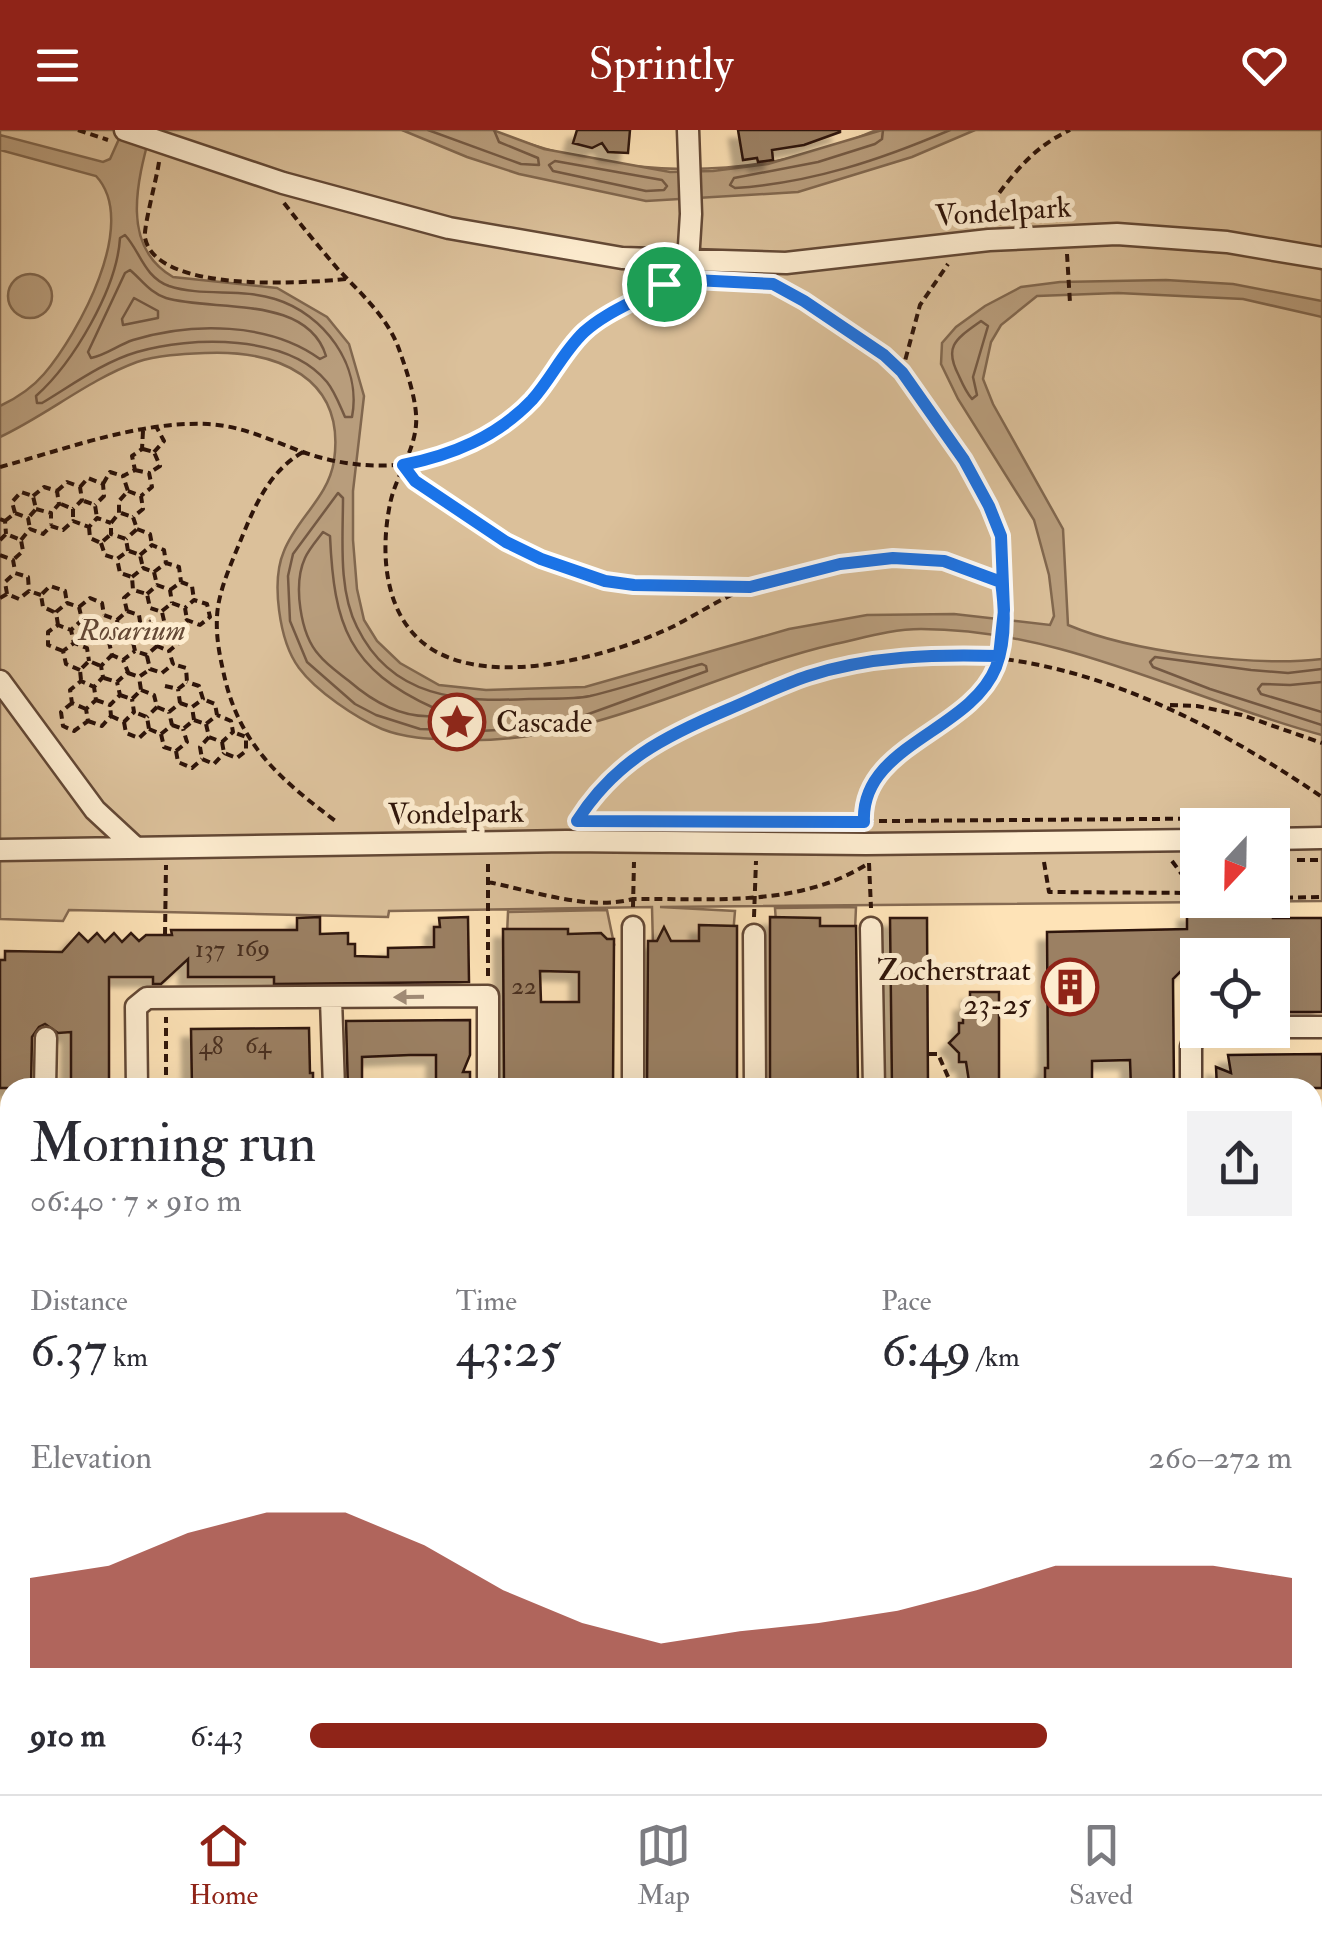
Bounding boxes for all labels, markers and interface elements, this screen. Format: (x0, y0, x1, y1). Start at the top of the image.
text: Sprintly (588, 37, 734, 93)
icon: menu (30, 38, 85, 93)
icon: heart (1237, 38, 1292, 93)
street label: Vondelpark (934, 188, 1072, 235)
pin (622, 242, 707, 327)
icon: arrive (637, 257, 692, 312)
park label: Rosarium (77, 612, 186, 649)
place icon: Cascade (427, 692, 487, 752)
place label: Cascade (496, 704, 592, 741)
street label: Vondelpark (387, 794, 525, 833)
north arrow (1180, 808, 1290, 918)
map controls (1180, 808, 1290, 1048)
house number: 169 (236, 933, 270, 964)
house number: 137 (195, 934, 226, 965)
button: locate (1180, 938, 1290, 1048)
place label: Zocherstraat 23-25 (877, 952, 1032, 1023)
building icon: Zocherstraat 23-25 (1040, 957, 1100, 1017)
house number: 22 (511, 971, 537, 1002)
one-way arrow (393, 990, 425, 1006)
house number: 64 (245, 1030, 273, 1061)
house number: 48 (198, 1031, 224, 1062)
text: Morning run (30, 1109, 316, 1178)
button: share (1187, 1111, 1292, 1216)
text: 06:40 · 7 × 910 m (30, 1181, 242, 1221)
text: Distance (30, 1284, 128, 1319)
text: Time (456, 1284, 517, 1319)
text: Pace (881, 1284, 932, 1319)
text: 6.37 (30, 1319, 107, 1382)
text: 43:25 (456, 1319, 561, 1382)
text: 6:49 (881, 1319, 971, 1382)
text: km (107, 1340, 148, 1375)
text: /km (971, 1340, 1020, 1375)
text: Elevation (30, 1438, 152, 1478)
text: 260–272 m (1148, 1438, 1292, 1478)
text: 910 m (30, 1716, 105, 1756)
text: 6:43 (190, 1716, 244, 1756)
tab: Home (189, 1818, 258, 1913)
tab: Map (636, 1818, 691, 1913)
tab: Saved (1069, 1818, 1133, 1913)

